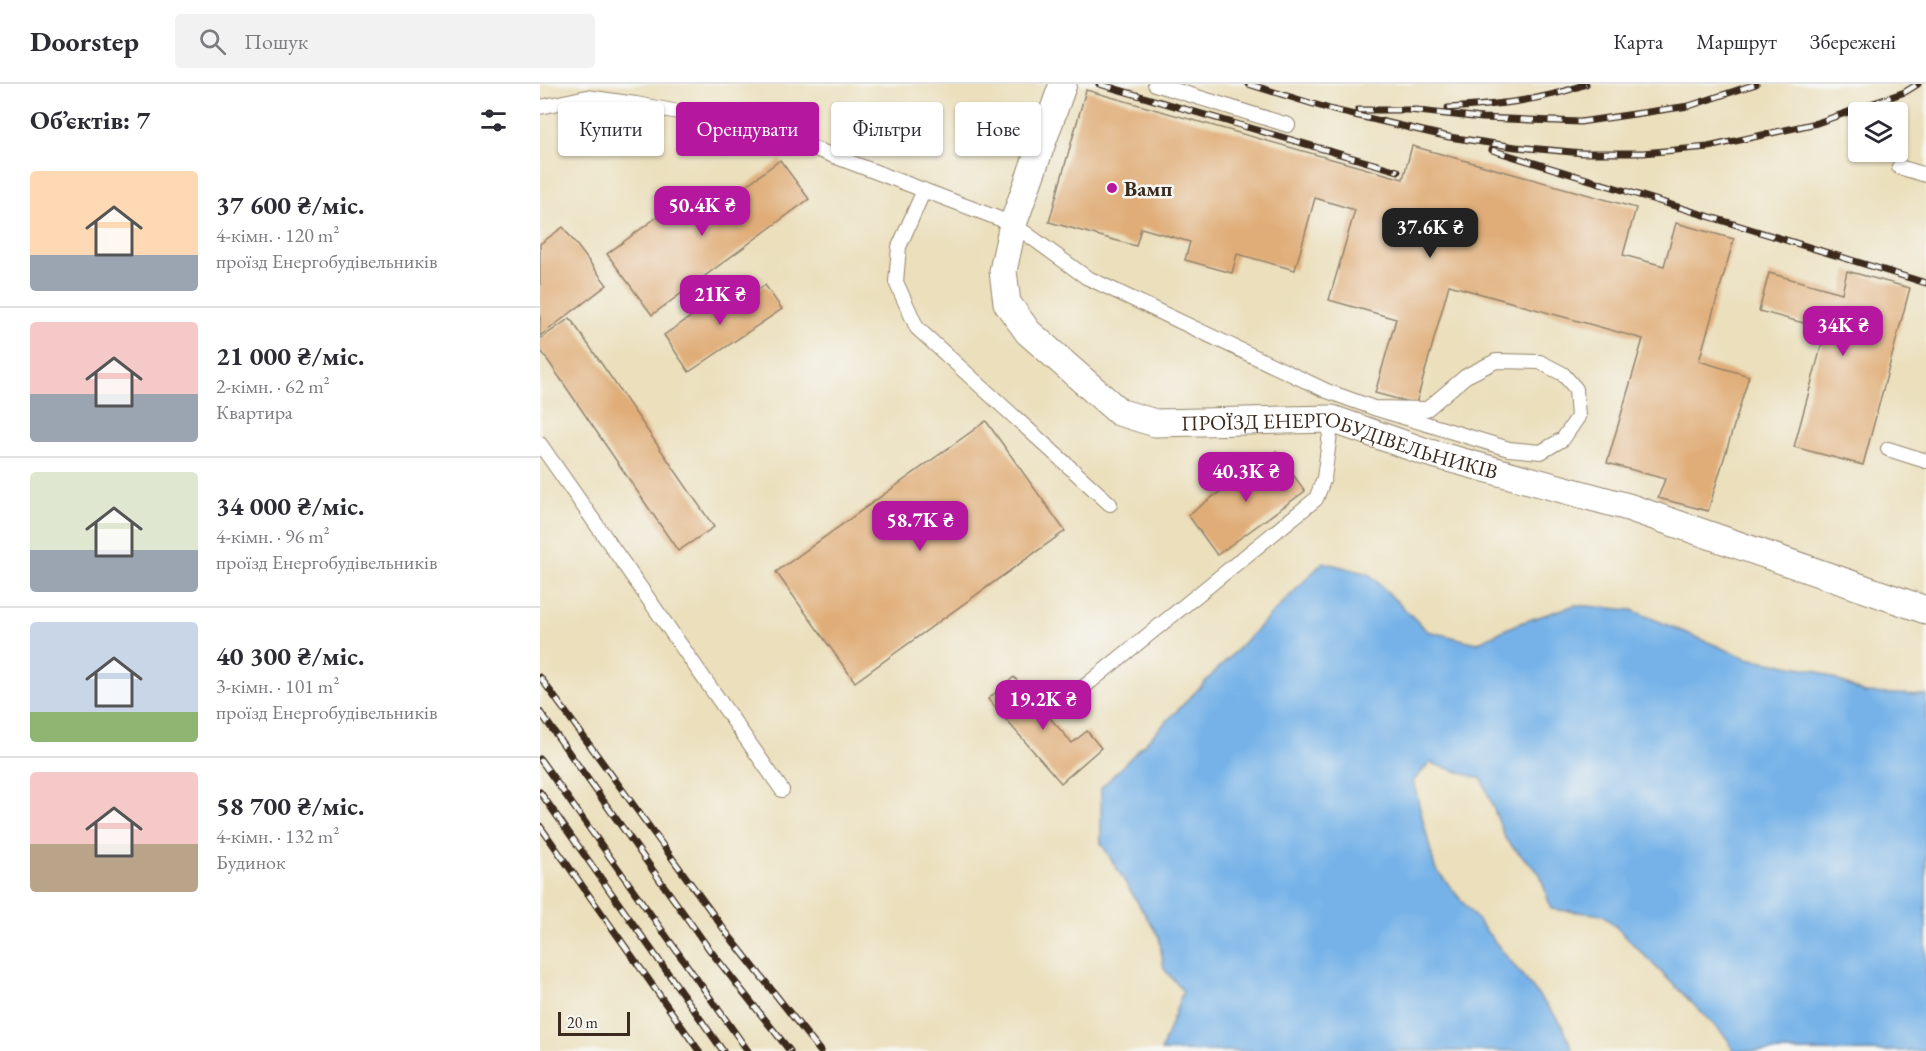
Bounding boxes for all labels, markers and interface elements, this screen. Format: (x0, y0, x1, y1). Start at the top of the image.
search box (175, 14, 595, 68)
text: Doorstep (30, 23, 139, 59)
icon: search (196, 25, 229, 58)
text: Пошук (244, 27, 308, 56)
text: Карта (1613, 28, 1663, 55)
text: Маршрут (1696, 28, 1777, 55)
text: Збережені (1810, 28, 1896, 55)
chip: Купити (558, 102, 664, 156)
chip: Орендувати (676, 102, 819, 156)
chip: Фільтри (831, 102, 943, 156)
chip: Нове (955, 102, 1041, 156)
map controls (1848, 102, 1908, 162)
button: layers (1848, 102, 1908, 162)
text: Об’єктів: 7 (30, 103, 150, 137)
icon: filters (477, 104, 510, 137)
place label: Вамп (1124, 175, 1172, 202)
marker: Вамп (1105, 181, 1119, 195)
pin: 50.4K ₴ (647, 186, 757, 237)
text: 37 600 ₴/міс. (216, 188, 364, 222)
text: 50.4K ₴ (668, 192, 736, 218)
icon: home (78, 195, 150, 267)
pin: 37.6K ₴ (1375, 208, 1485, 259)
text: 37.6K ₴ (1396, 214, 1464, 240)
text: 4-кімн. · 120 m² (216, 222, 339, 248)
text: проїзд Енергобудівельників (216, 248, 437, 274)
pin: 21K ₴ (678, 275, 762, 326)
text: 21K ₴ (694, 281, 746, 307)
pin: 34K ₴ (1801, 306, 1885, 357)
text: 34K ₴ (1817, 312, 1869, 338)
text: 21 000 ₴/міс. (216, 339, 364, 373)
icon: home (78, 346, 150, 418)
text: 2-кімн. · 62 m² (216, 373, 330, 399)
text: Квартира (216, 399, 293, 425)
street label: ПРОЇЗД ЕНЕРГОБУДІВЕЛЬНИКІВ (1181, 404, 1501, 484)
pin: 40.3K ₴ (1191, 452, 1301, 503)
text: 40.3K ₴ (1212, 458, 1280, 484)
text: 34 000 ₴/міс. (216, 489, 364, 523)
icon: home (78, 496, 150, 568)
pin: 58.7K ₴ (865, 501, 975, 552)
text: 58.7K ₴ (886, 507, 954, 533)
text: 4-кімн. · 96 m² (216, 523, 330, 549)
text: проїзд Енергобудівельників (216, 549, 437, 575)
text: 40 300 ₴/міс. (216, 639, 364, 673)
icon: home (78, 646, 150, 718)
text: 3-кімн. · 101 m² (216, 673, 339, 699)
pin: 19.2K ₴ (988, 680, 1098, 731)
text: 19.2K ₴ (1009, 686, 1077, 712)
text: проїзд Енергобудівельників (216, 699, 437, 725)
text: 58 700 ₴/міс. (216, 789, 364, 823)
icon: home (78, 796, 150, 868)
text: 4-кімн. · 132 m² (216, 823, 339, 849)
text: Будинок (216, 849, 286, 875)
scale bar (558, 1009, 630, 1036)
text: 20 m (567, 1012, 598, 1033)

